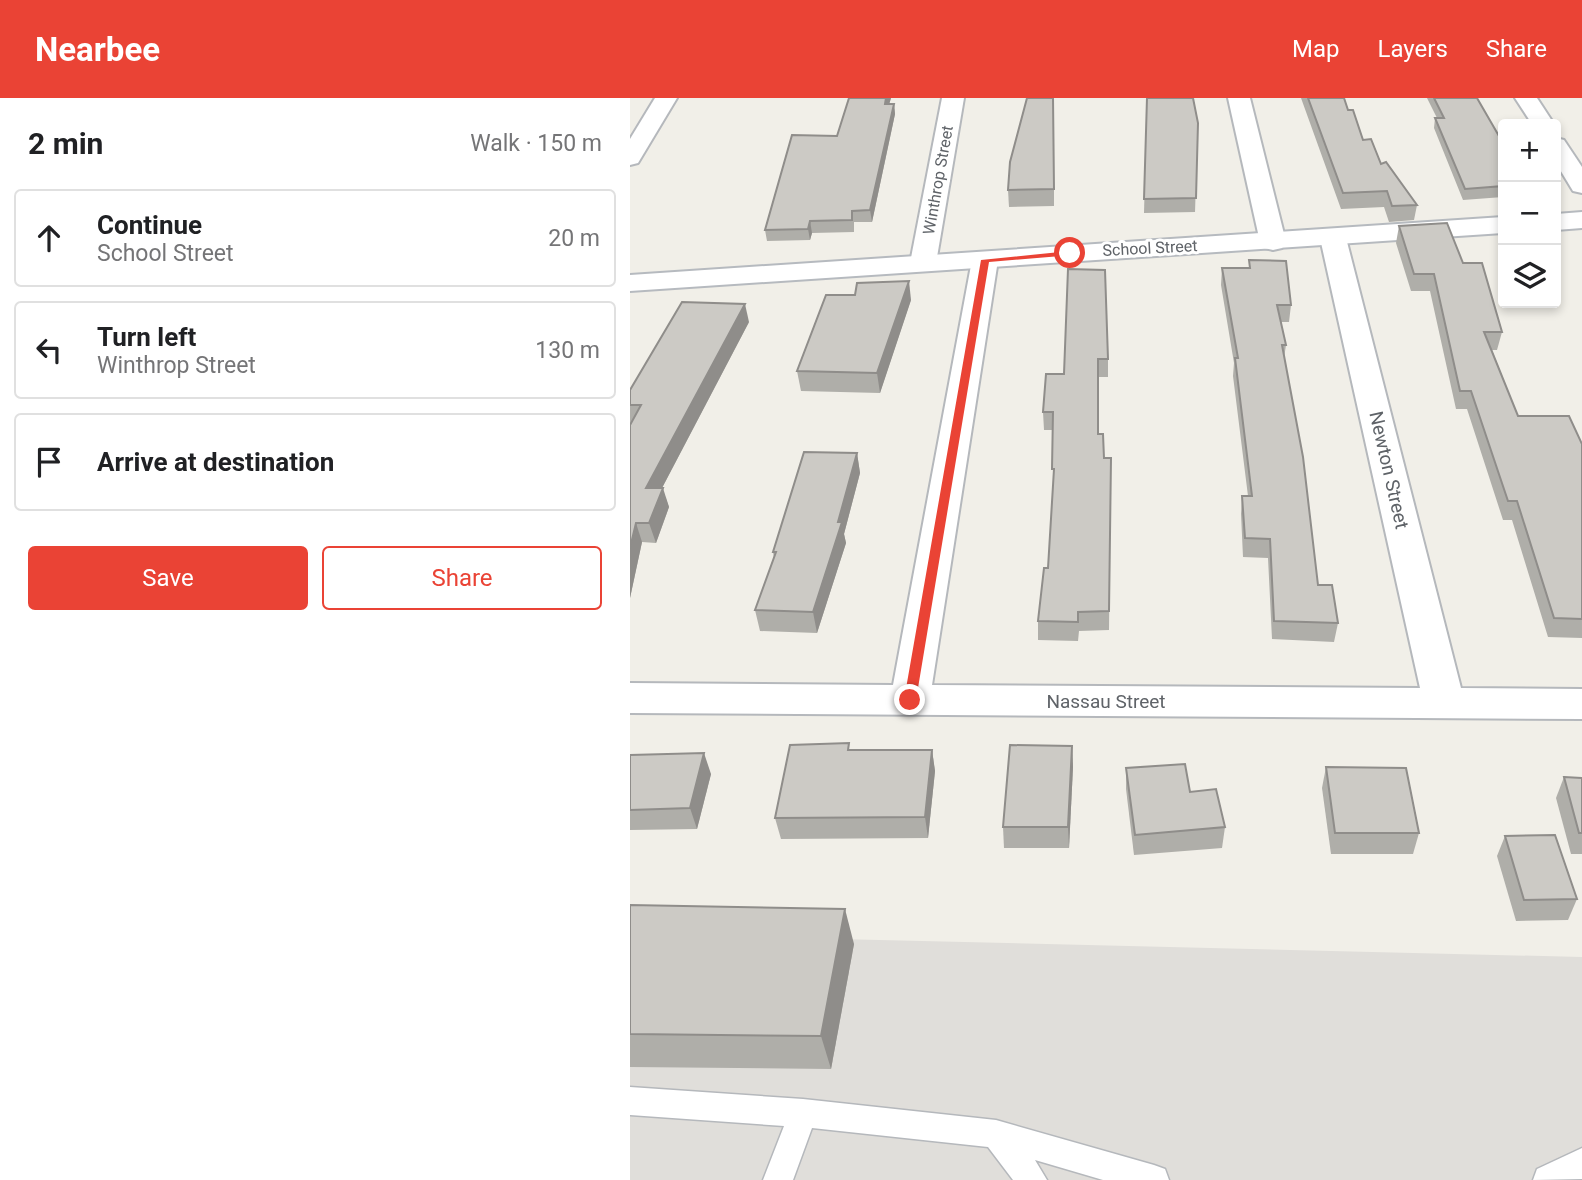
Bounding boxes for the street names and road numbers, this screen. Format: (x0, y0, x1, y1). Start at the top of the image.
street label: Winthrop Street (919, 124, 957, 236)
street label: School Street (1102, 236, 1198, 260)
street label: Newton Street (1364, 409, 1414, 531)
street label: Nassau Street (1046, 690, 1166, 713)

